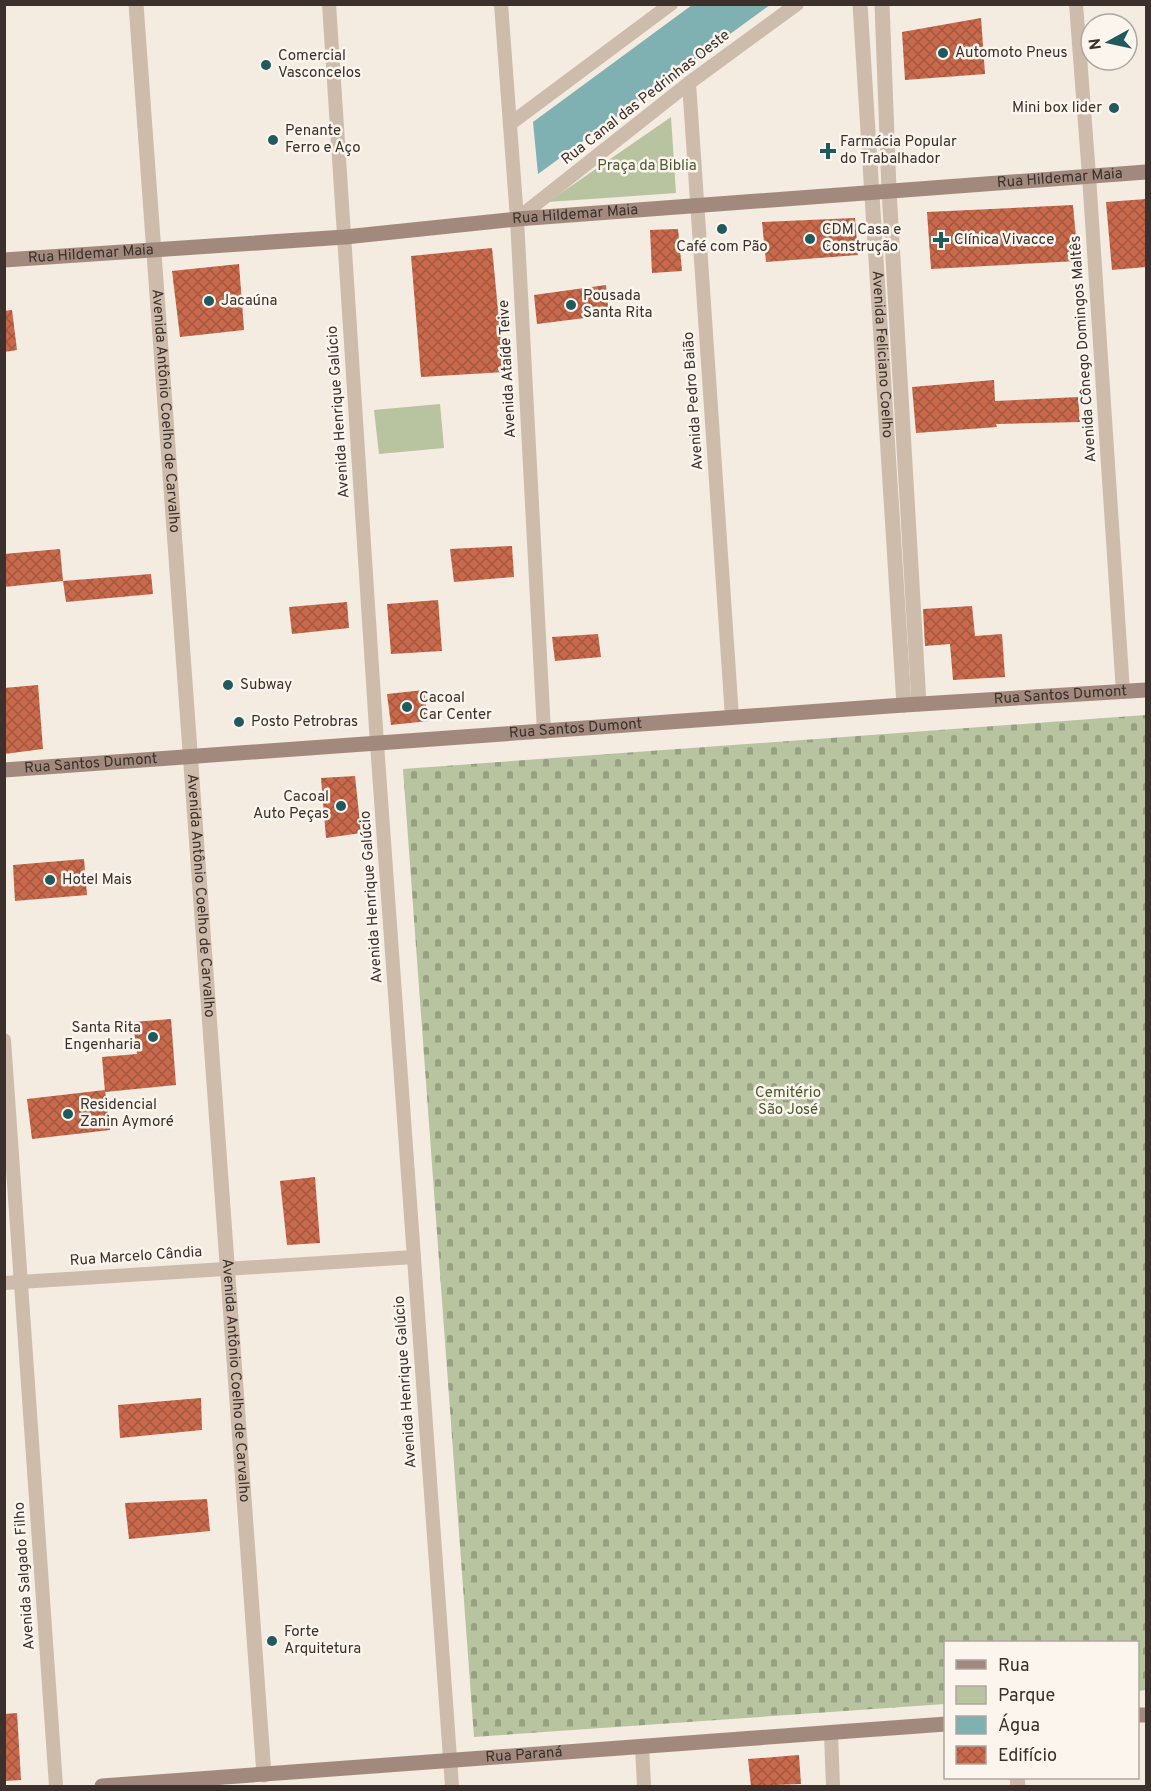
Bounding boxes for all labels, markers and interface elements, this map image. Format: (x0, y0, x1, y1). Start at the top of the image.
north arrow (1079, 12, 1139, 72)
street label: Rua Canal das Pedrinhas Oeste (558, 26, 734, 170)
text: N (1085, 37, 1107, 51)
place label: Automoto Pneus (955, 44, 1068, 63)
marker: Automoto Pneus (936, 46, 950, 60)
place label: Comercial Vasconcelos (278, 47, 361, 83)
marker: Comercial Vasconcelos (259, 58, 273, 72)
place label: Mini box lider (1012, 99, 1102, 118)
marker: Mini box lider (1107, 101, 1121, 115)
place label: Penante Ferro e Aço (285, 122, 361, 158)
marker: Penante Ferro e Aço (266, 133, 280, 147)
place label: Farmácia Popular do Trabalhador (840, 133, 957, 169)
marker: Farmácia Popular do Trabalhador (821, 144, 835, 158)
park label: Praça da Biblia (597, 157, 697, 176)
street label: Rua Hildemar Maia (996, 164, 1123, 193)
street label: Rua Hildemar Maia (512, 200, 639, 229)
place label: CDM Casa e Construção (822, 221, 901, 257)
marker: Café com Pão (715, 222, 729, 236)
marker: Clínica Vivacce (932, 231, 950, 249)
place label: Clínica Vivacce (954, 231, 1054, 250)
marker: CDM Casa e Construção (803, 232, 817, 246)
street label: Avenida Cônego Domingos Maltês (1067, 235, 1101, 463)
place label: Café com Pão (676, 238, 768, 257)
street label: Rua Hildemar Maia (27, 240, 154, 268)
street label: Avenida Feliciano Coelho (867, 270, 897, 439)
place label: Pousada Santa Rita (583, 287, 652, 323)
street label: Avenida Antônio Coelho de Carvalho (147, 288, 184, 534)
place label: Jacaúna (221, 292, 277, 311)
marker: Jacaúna (202, 294, 216, 308)
marker: Pousada Santa Rita (564, 298, 578, 312)
street label: Avenida Ataíde Teive (495, 299, 521, 439)
street label: Avenida Henrique Galúcio (323, 325, 355, 499)
street label: Avenida Pedro Baião (680, 331, 708, 471)
place label: Subway (240, 676, 292, 695)
marker: Subway (221, 678, 235, 692)
street label: Rua Santos Dumont (993, 682, 1127, 709)
place label: Cacoal Car Center (419, 689, 492, 725)
marker: Cacoal Car Center (400, 700, 414, 714)
place label: Posto Petrobras (251, 713, 358, 732)
street label: Rua Santos Dumont (508, 714, 643, 743)
marker: Posto Petrobras (232, 715, 246, 729)
street label: Rua Santos Dumont (24, 749, 158, 778)
street label: Avenida Antônio Coelho de Carvalho (182, 773, 219, 1018)
place label: Cacoal Auto Peças (253, 788, 329, 824)
marker: Cacoal Auto Peças (334, 799, 348, 813)
street label: Avenida Henrique Galúcio (356, 810, 388, 984)
place label: Hotel Mais (62, 871, 132, 890)
marker: Hotel Mais (43, 873, 57, 887)
place label: Santa Rita Engenharia (64, 1019, 141, 1055)
marker: Santa Rita Engenharia (146, 1030, 160, 1044)
park label: Cemitério São José (755, 1084, 821, 1120)
place label: Residencial Zanin Aymoré (80, 1096, 174, 1132)
marker: Residencial Zanin Aymoré (61, 1107, 75, 1121)
street label: Rua Marcelo Cândia (69, 1243, 203, 1271)
street label: Avenida Antônio Coelho de Carvalho (217, 1258, 254, 1503)
street label: Avenida Henrique Galúcio (390, 1295, 422, 1469)
street label: Avenida Salgado Filho (10, 1501, 40, 1651)
place label: Forte Arquitetura (284, 1623, 361, 1659)
marker: Forte Arquitetura (265, 1634, 279, 1648)
legend (944, 1641, 1139, 1779)
text: Rua (998, 1655, 1029, 1678)
text: Parque (998, 1685, 1055, 1708)
text: Água (998, 1713, 1040, 1738)
street label: Rua Paraná (485, 1743, 563, 1767)
text: Edifício (998, 1745, 1057, 1768)

